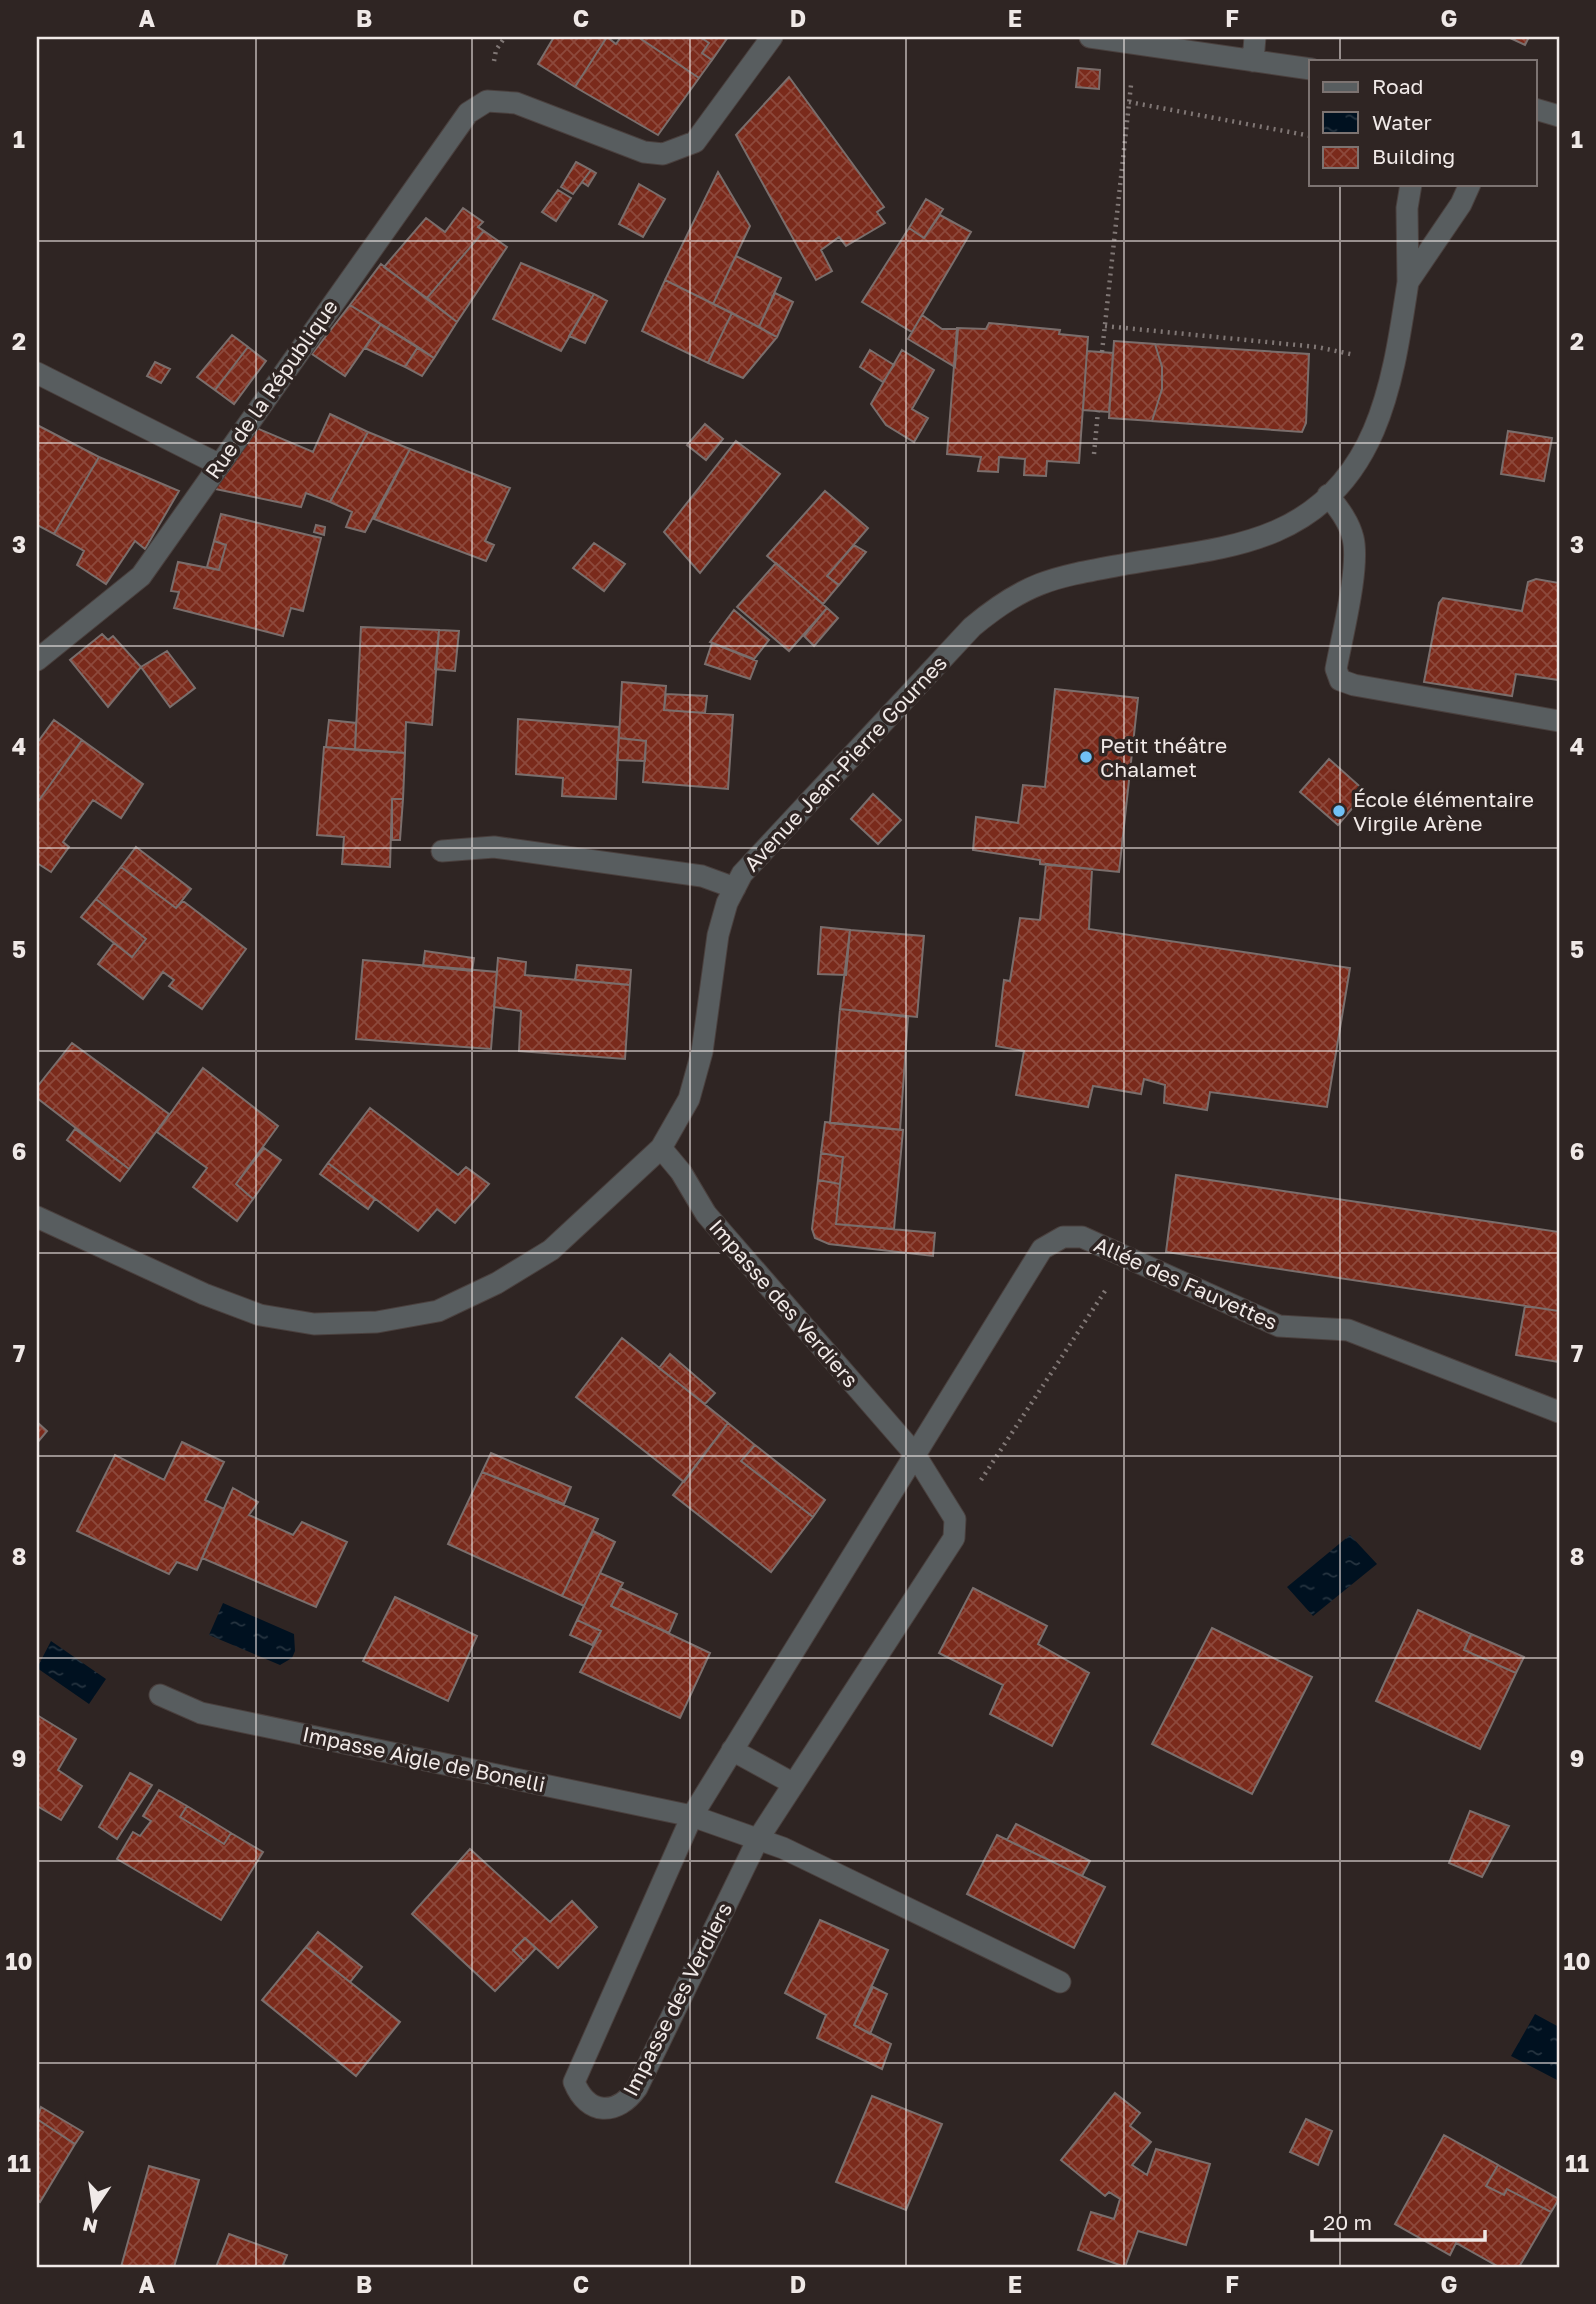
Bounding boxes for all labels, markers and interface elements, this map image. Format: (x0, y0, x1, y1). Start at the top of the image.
text: A (139, 4, 156, 32)
text: B (356, 4, 372, 32)
text: C (573, 4, 589, 32)
text: D (790, 4, 806, 32)
text: E (1008, 4, 1022, 32)
text: F (1225, 4, 1239, 32)
text: G (1441, 4, 1457, 32)
legend (1309, 60, 1536, 186)
text: Road (1372, 73, 1423, 99)
text: Water (1372, 109, 1432, 135)
text: 1 (13, 125, 25, 153)
text: 1 (1571, 125, 1583, 153)
text: Building (1372, 143, 1455, 169)
street label: Rue de la République (199, 294, 343, 484)
text: 2 (12, 327, 26, 355)
text: 2 (1570, 327, 1584, 355)
text: 3 (12, 530, 26, 558)
text: 3 (1570, 530, 1584, 558)
street label: Avenue Jean-Pierre Gournes (738, 650, 952, 876)
text: 4 (12, 732, 26, 760)
place label: Petit théâtre Chalamet (1100, 732, 1227, 782)
text: 4 (1570, 732, 1584, 760)
marker: Petit théâtre Chalamet (1078, 749, 1094, 765)
place label: École élémentaire Virgile Arène (1353, 786, 1534, 836)
marker: École élémentaire Virgile Arène (1331, 803, 1347, 819)
text: 5 (12, 935, 26, 963)
text: 5 (1570, 935, 1584, 963)
text: 6 (12, 1137, 26, 1165)
text: 6 (1570, 1137, 1584, 1165)
street label: Impasse des Verdiers (704, 1214, 864, 1392)
street label: Allée des Fauvettes (1090, 1231, 1282, 1335)
text: 7 (13, 1339, 25, 1367)
text: 7 (1571, 1339, 1583, 1367)
text: 8 (12, 1542, 26, 1570)
text: 8 (1570, 1542, 1584, 1570)
street label: Impasse Aigle de Bonelli (300, 1721, 548, 1797)
text: 9 (12, 1744, 26, 1772)
text: 9 (1570, 1744, 1584, 1772)
street label: Impasse des Verdiers (617, 1898, 737, 2100)
text: 10 (6, 1947, 32, 1975)
text: 10 (1564, 1947, 1590, 1975)
text: 11 (7, 2149, 31, 2177)
text: 11 (1565, 2149, 1589, 2177)
north arrow (60, 2174, 130, 2244)
scale bar (1312, 2199, 1486, 2243)
text: 20 m (1323, 2209, 1372, 2235)
text: N (80, 2213, 100, 2239)
text: A (139, 2270, 156, 2298)
text: B (356, 2270, 372, 2298)
text: C (573, 2270, 589, 2298)
text: D (790, 2270, 806, 2298)
text: E (1008, 2270, 1022, 2298)
text: F (1225, 2270, 1239, 2298)
text: G (1441, 2270, 1457, 2298)

